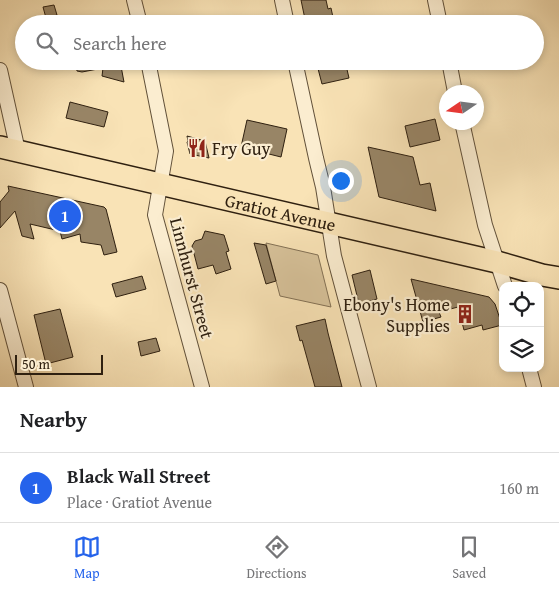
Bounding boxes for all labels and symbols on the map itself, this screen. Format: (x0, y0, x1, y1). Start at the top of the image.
north arrow (439, 85, 484, 130)
place label: Fry Guy (212, 135, 270, 162)
restaurant icon: Fry Guy (186, 137, 208, 159)
your location (328, 168, 354, 194)
street label: Gratiot Avenue (223, 186, 339, 238)
pin: 1 (49, 197, 81, 235)
street label: Linnhurst Street (163, 214, 221, 342)
place label: Ebony's Home Supplies (343, 291, 450, 339)
building icon: Ebony's Home Supplies (454, 303, 476, 325)
scale bar (15, 352, 102, 375)

